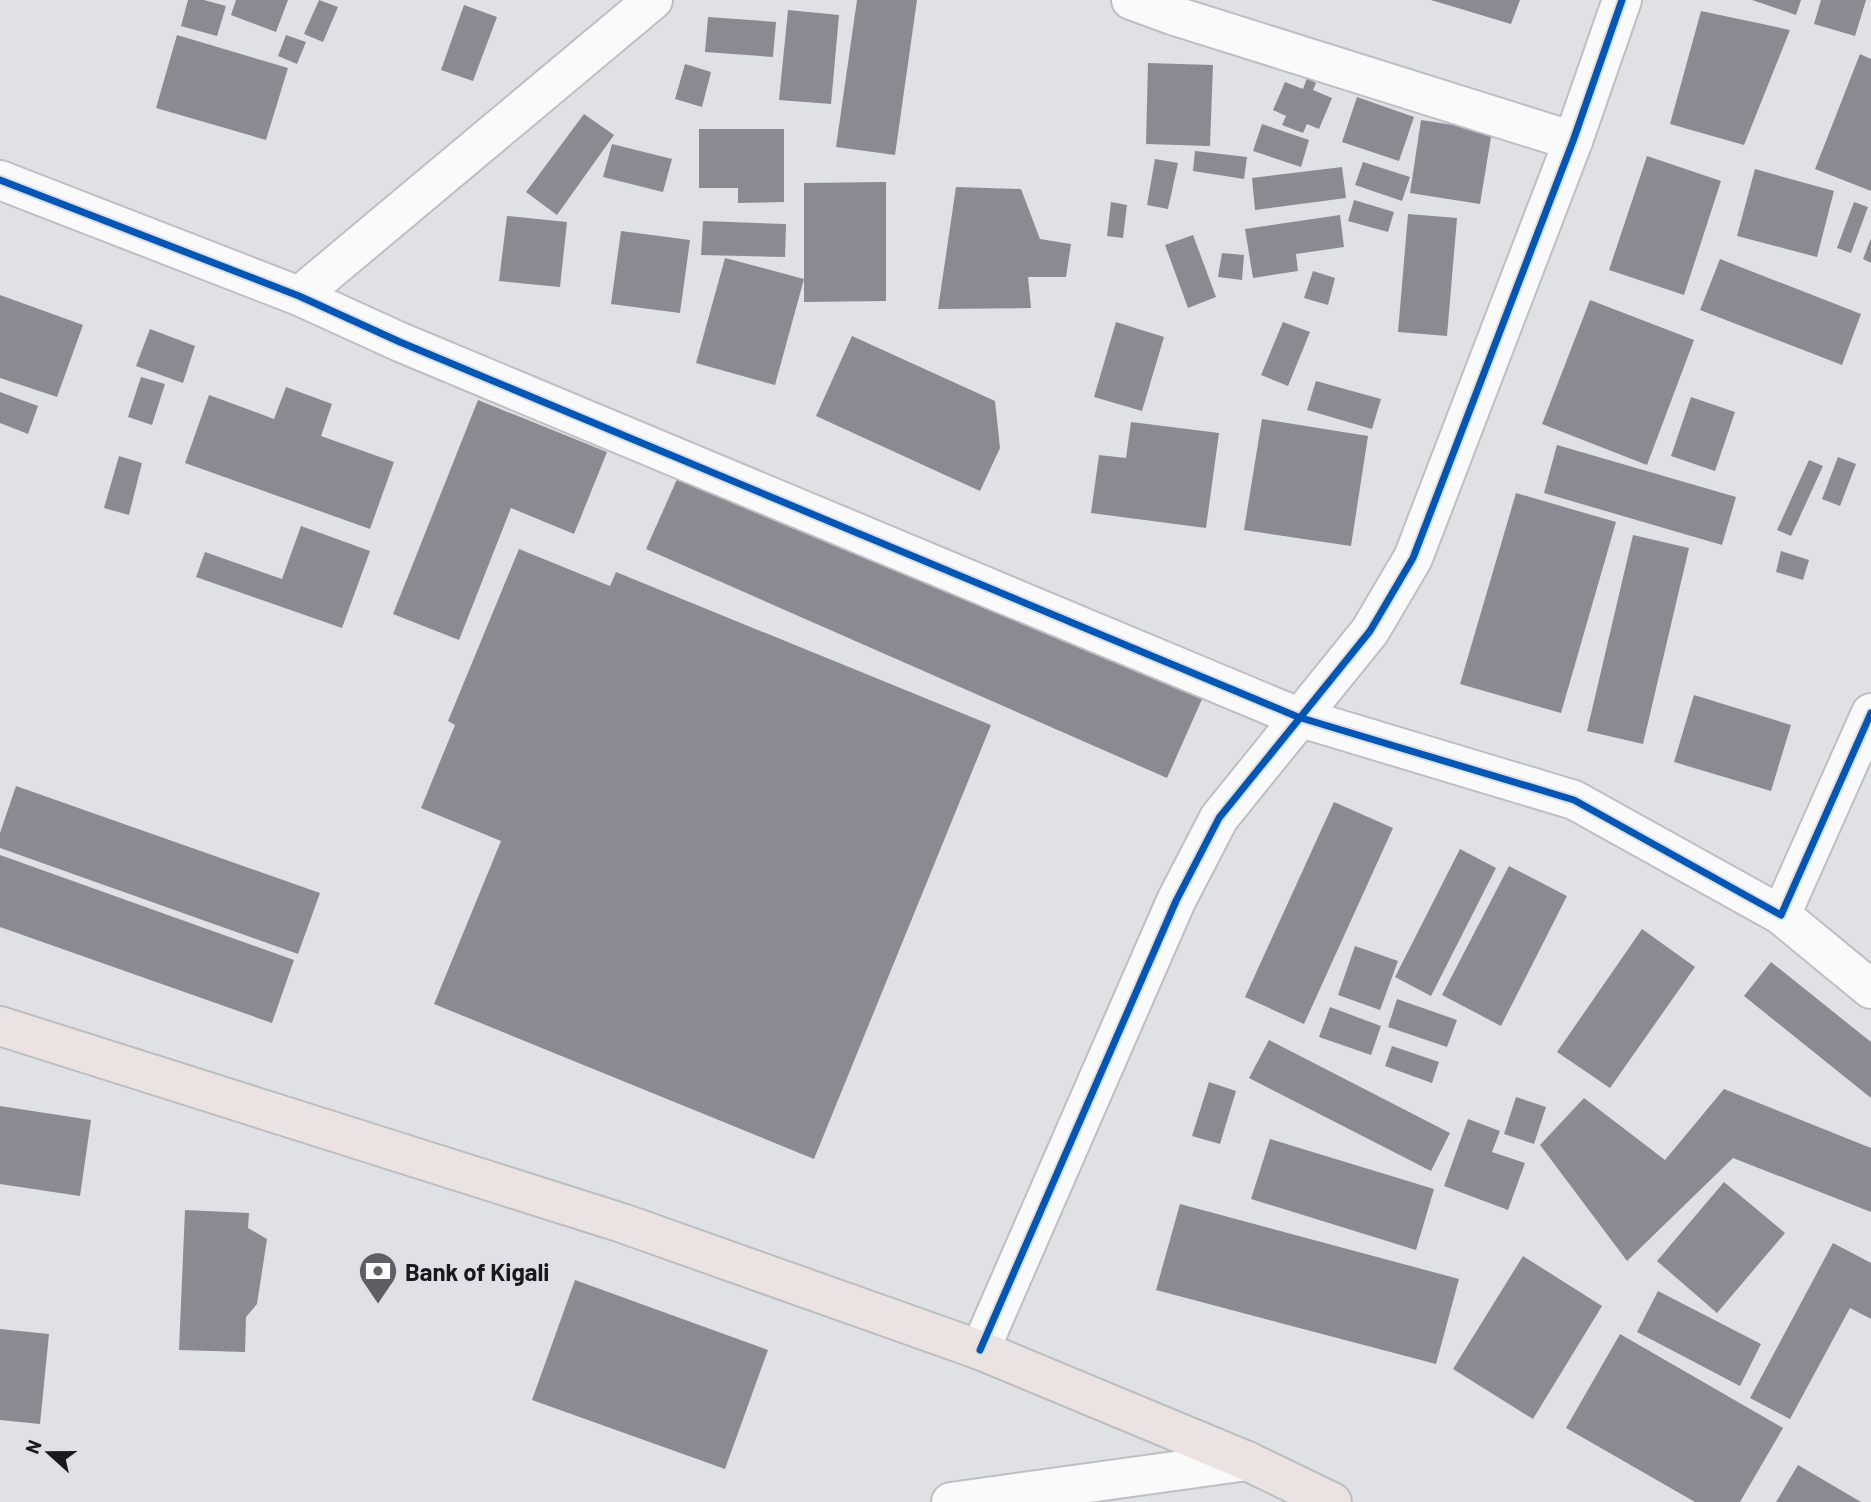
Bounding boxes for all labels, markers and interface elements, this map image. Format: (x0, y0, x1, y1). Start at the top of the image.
bank icon: Bank of Kigali (357, 1250, 399, 1305)
place label: Bank of Kigali (405, 1257, 549, 1286)
north arrow (14, 1418, 84, 1488)
text: N (20, 1437, 46, 1457)

